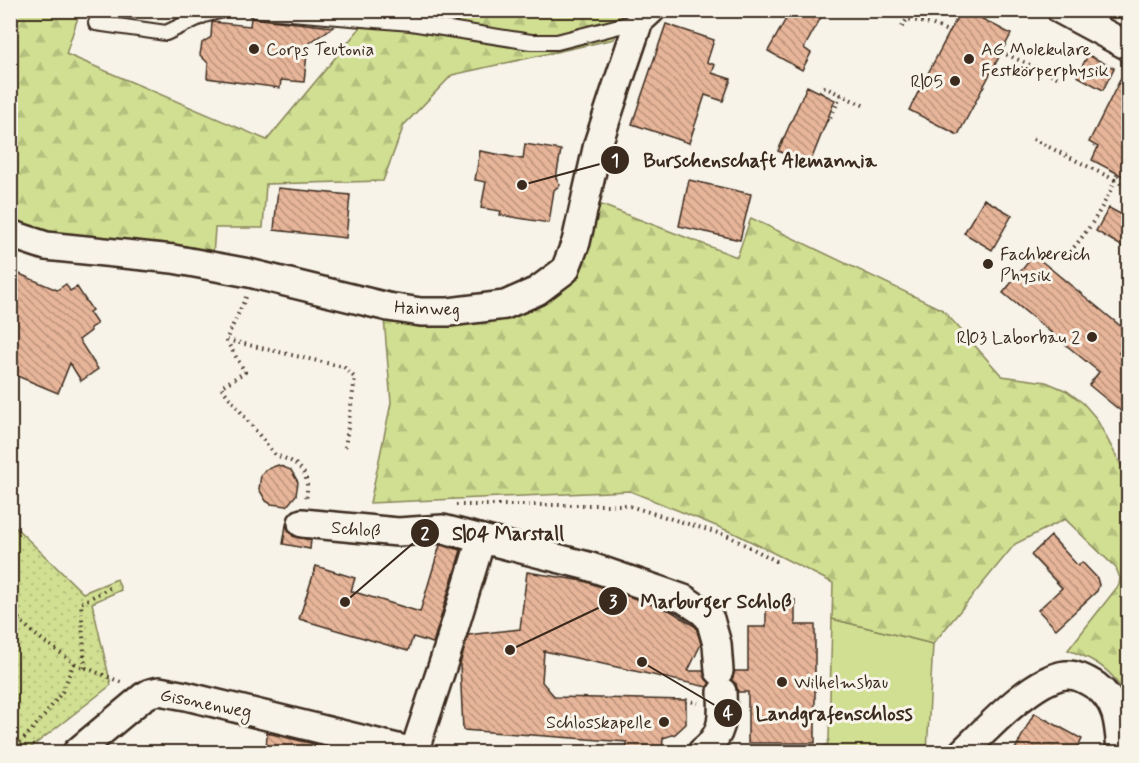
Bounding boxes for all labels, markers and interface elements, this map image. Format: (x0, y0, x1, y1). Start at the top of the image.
place label: Corps Teutonia (266, 38, 374, 62)
place label: AG Molekulare Festkörperphysik (981, 38, 1109, 83)
marker: Corps Teutonia (247, 42, 261, 56)
marker: AG Molekulare Festkörperphysik (962, 52, 976, 66)
place label: R|05 (910, 70, 943, 94)
marker: R|05 (948, 74, 962, 88)
callout: Burschenschaft Alemannia (600, 141, 891, 179)
text: Burschenschaft Alemannia (643, 148, 878, 175)
text: 1 (611, 149, 619, 173)
place label: Fachbereich Physik (1000, 243, 1090, 288)
marker: Fachbereich Physik (981, 257, 995, 271)
street label: Hainweg (394, 296, 460, 322)
place label: R|03 Laborbau 2 (956, 326, 1080, 350)
marker: R|03 Laborbau 2 (1085, 330, 1099, 344)
callout: S|04 Marstall (410, 514, 576, 552)
street label: Schloß (330, 516, 382, 544)
text: S|04 Marstall (452, 521, 564, 548)
text: 2 (421, 522, 430, 546)
callout: Marburger Schloß (598, 582, 803, 620)
text: Marburger Schloß (640, 589, 792, 618)
text: 3 (609, 590, 618, 614)
place label: Wilhelmsbau (794, 671, 888, 695)
marker: Wilhelmsbau (775, 675, 789, 689)
street label: Gisonenweg (158, 683, 254, 726)
callout: Landgrafenschloss (713, 694, 924, 732)
text: Landgrafenschloss (755, 701, 913, 728)
text: 4 (723, 702, 734, 726)
place label: Schlosskapelle (546, 711, 652, 735)
marker: Schlosskapelle (657, 715, 671, 729)

